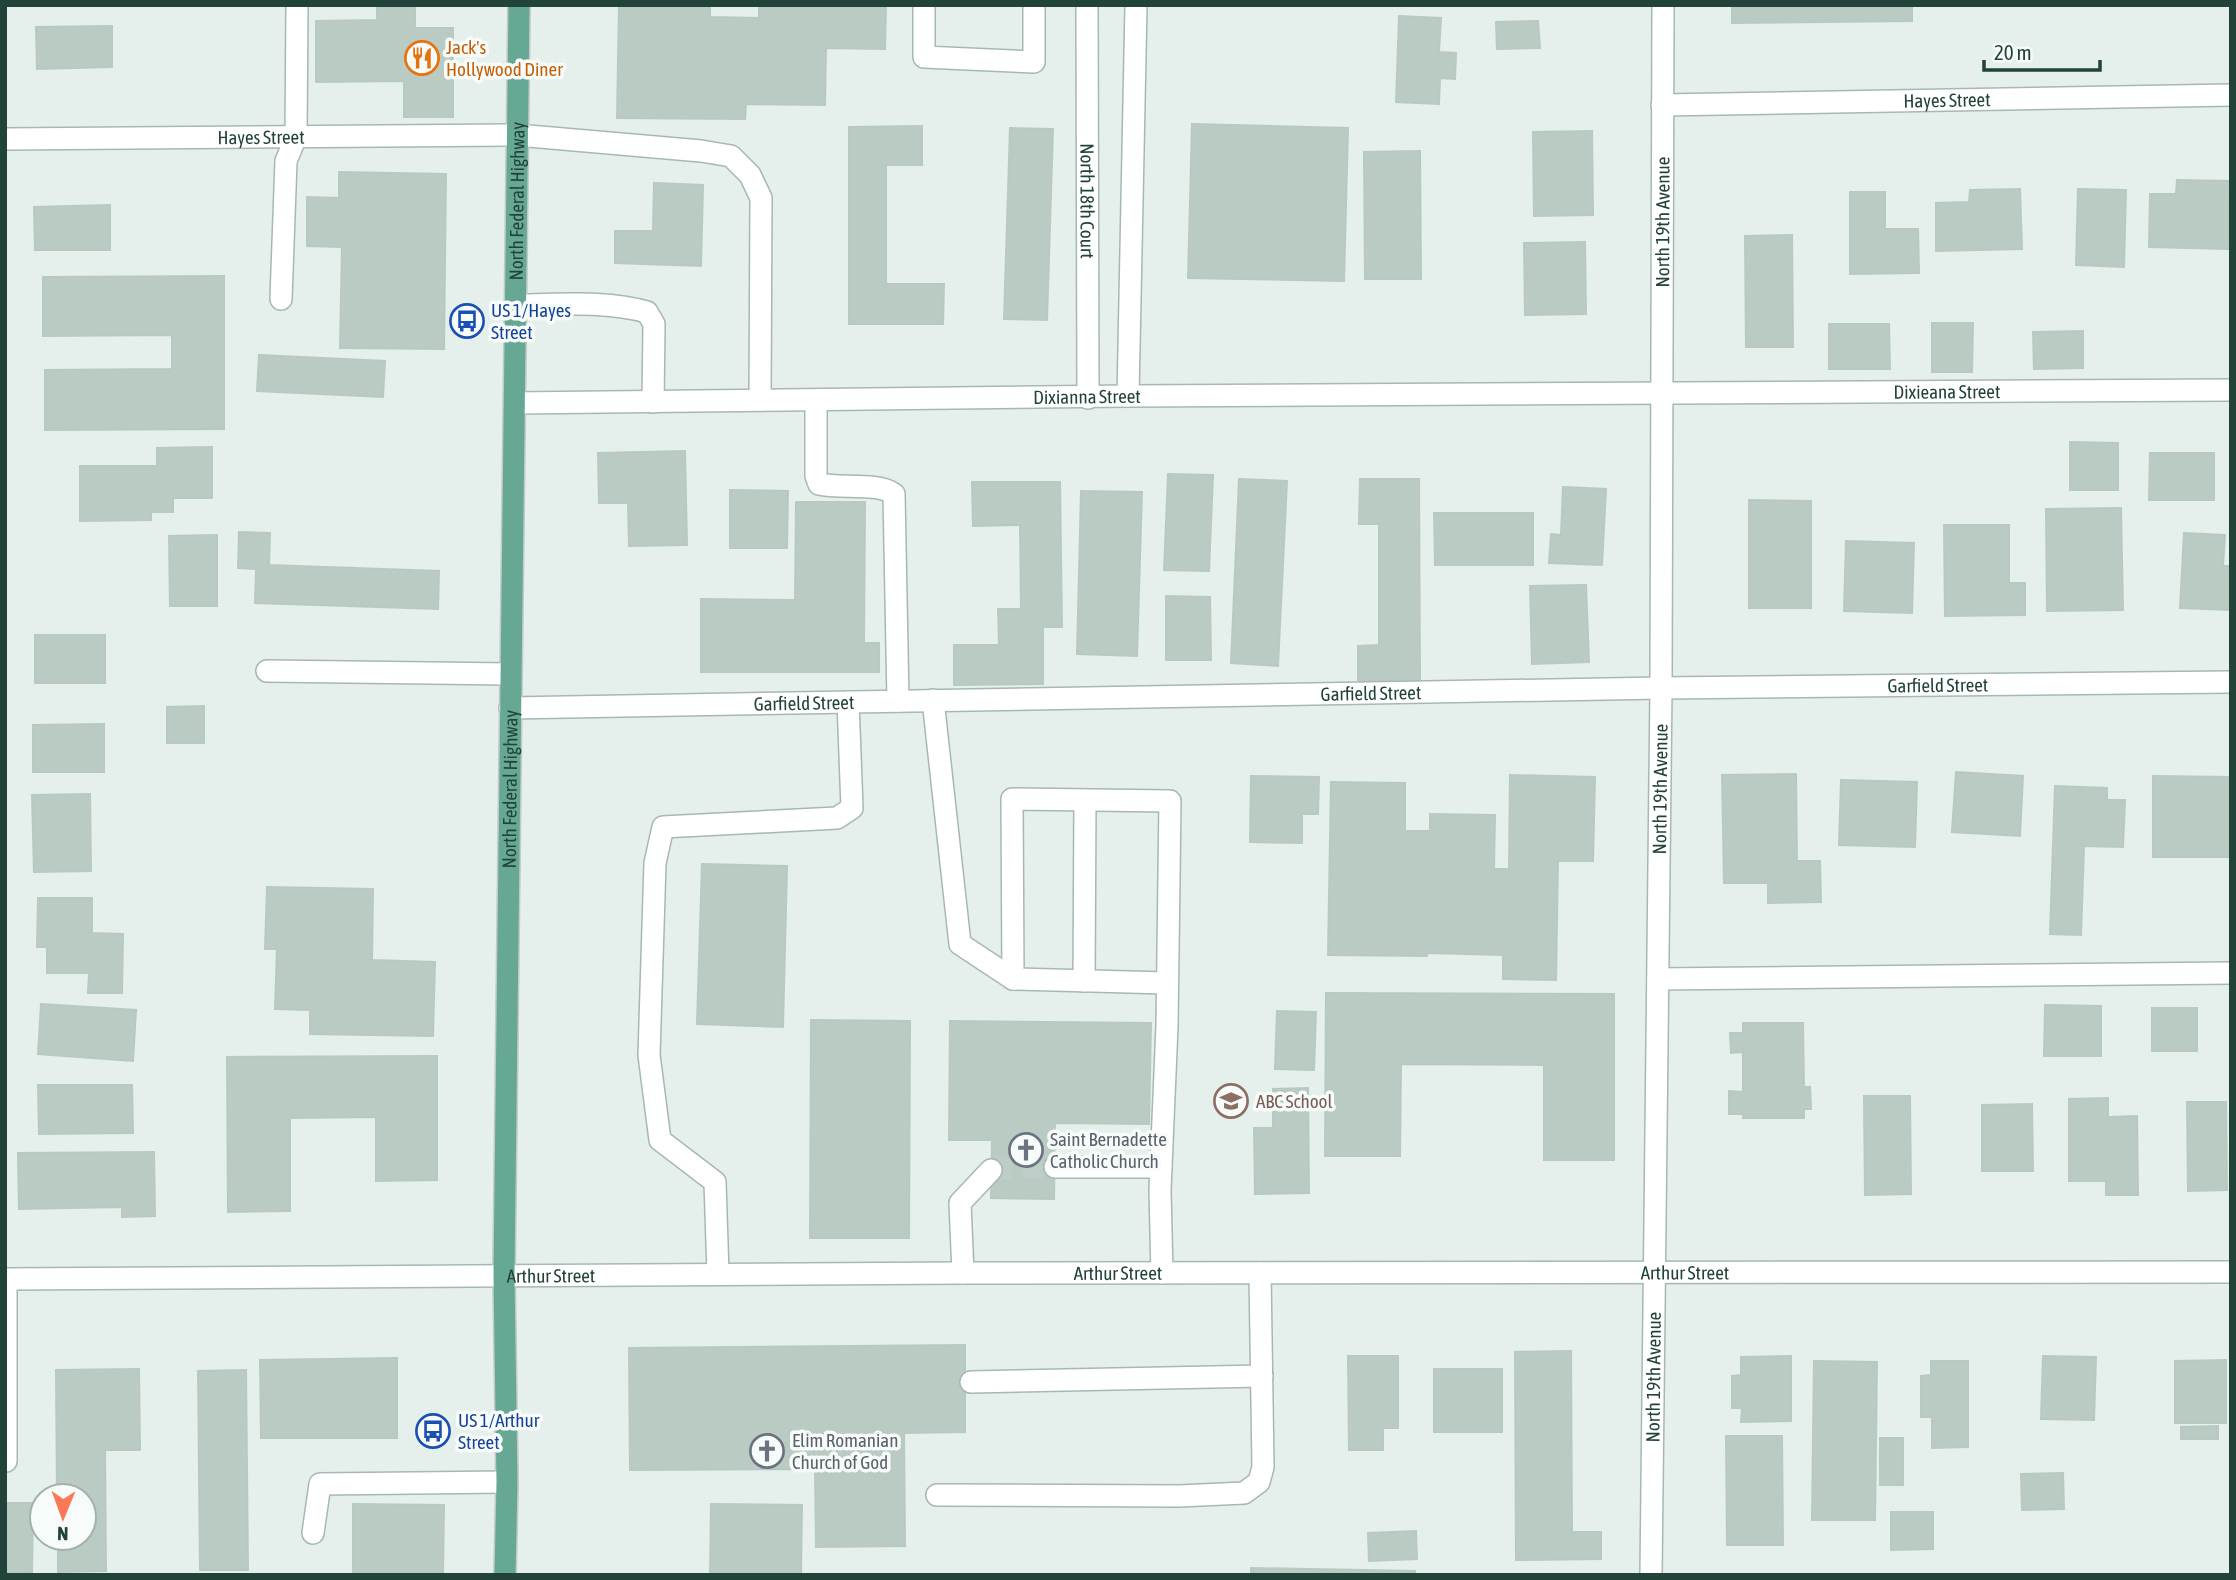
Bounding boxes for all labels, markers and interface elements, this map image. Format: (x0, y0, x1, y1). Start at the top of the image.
scale bar (1984, 28, 2100, 72)
place label: Jack's Hollywood Diner (446, 36, 563, 80)
restaurant icon: Jack's Hollywood Diner (403, 39, 441, 77)
text: 20 m (1994, 40, 2032, 64)
street label: Hayes Street (1903, 88, 1991, 112)
street label: North Federal Highway (505, 121, 529, 281)
street label: Hayes Street (217, 126, 305, 148)
street label: North 18th Court (1076, 143, 1099, 259)
street label: North 19th Avenue (1651, 157, 1674, 287)
place label: US 1/Hayes Street (491, 299, 571, 343)
bus stop icon: US 1/Hayes Street (448, 302, 486, 340)
street label: Dixieana Street (1893, 380, 2000, 403)
street label: Dixianna Street (1033, 385, 1141, 408)
street label: Garfield Street (1887, 674, 1988, 697)
street label: Garfield Street (1320, 681, 1421, 705)
street label: Garfield Street (753, 691, 855, 715)
street label: North Federal Highway (498, 709, 522, 869)
street label: North 19th Avenue (1648, 724, 1672, 855)
school or university icon: ABC School (1212, 1082, 1250, 1120)
place label: ABC School (1256, 1090, 1333, 1112)
place label: Saint Bernadette Catholic Church (1050, 1128, 1167, 1172)
church icon: Saint Bernadette Catholic Church (1007, 1131, 1045, 1169)
street label: Arthur Street (1641, 1261, 1729, 1283)
street label: Arthur Street (1074, 1262, 1162, 1284)
street label: Arthur Street (507, 1264, 595, 1287)
street label: North 19th Avenue (1641, 1312, 1665, 1442)
place label: US 1/Arthur Street (458, 1409, 540, 1453)
bus stop icon: US 1/Arthur Street (414, 1412, 452, 1450)
place label: Elim Romanian Church of God (792, 1429, 898, 1473)
church icon: Elim Romanian Church of God (748, 1432, 786, 1470)
north arrow (28, 1482, 98, 1552)
text: N (57, 1523, 69, 1545)

